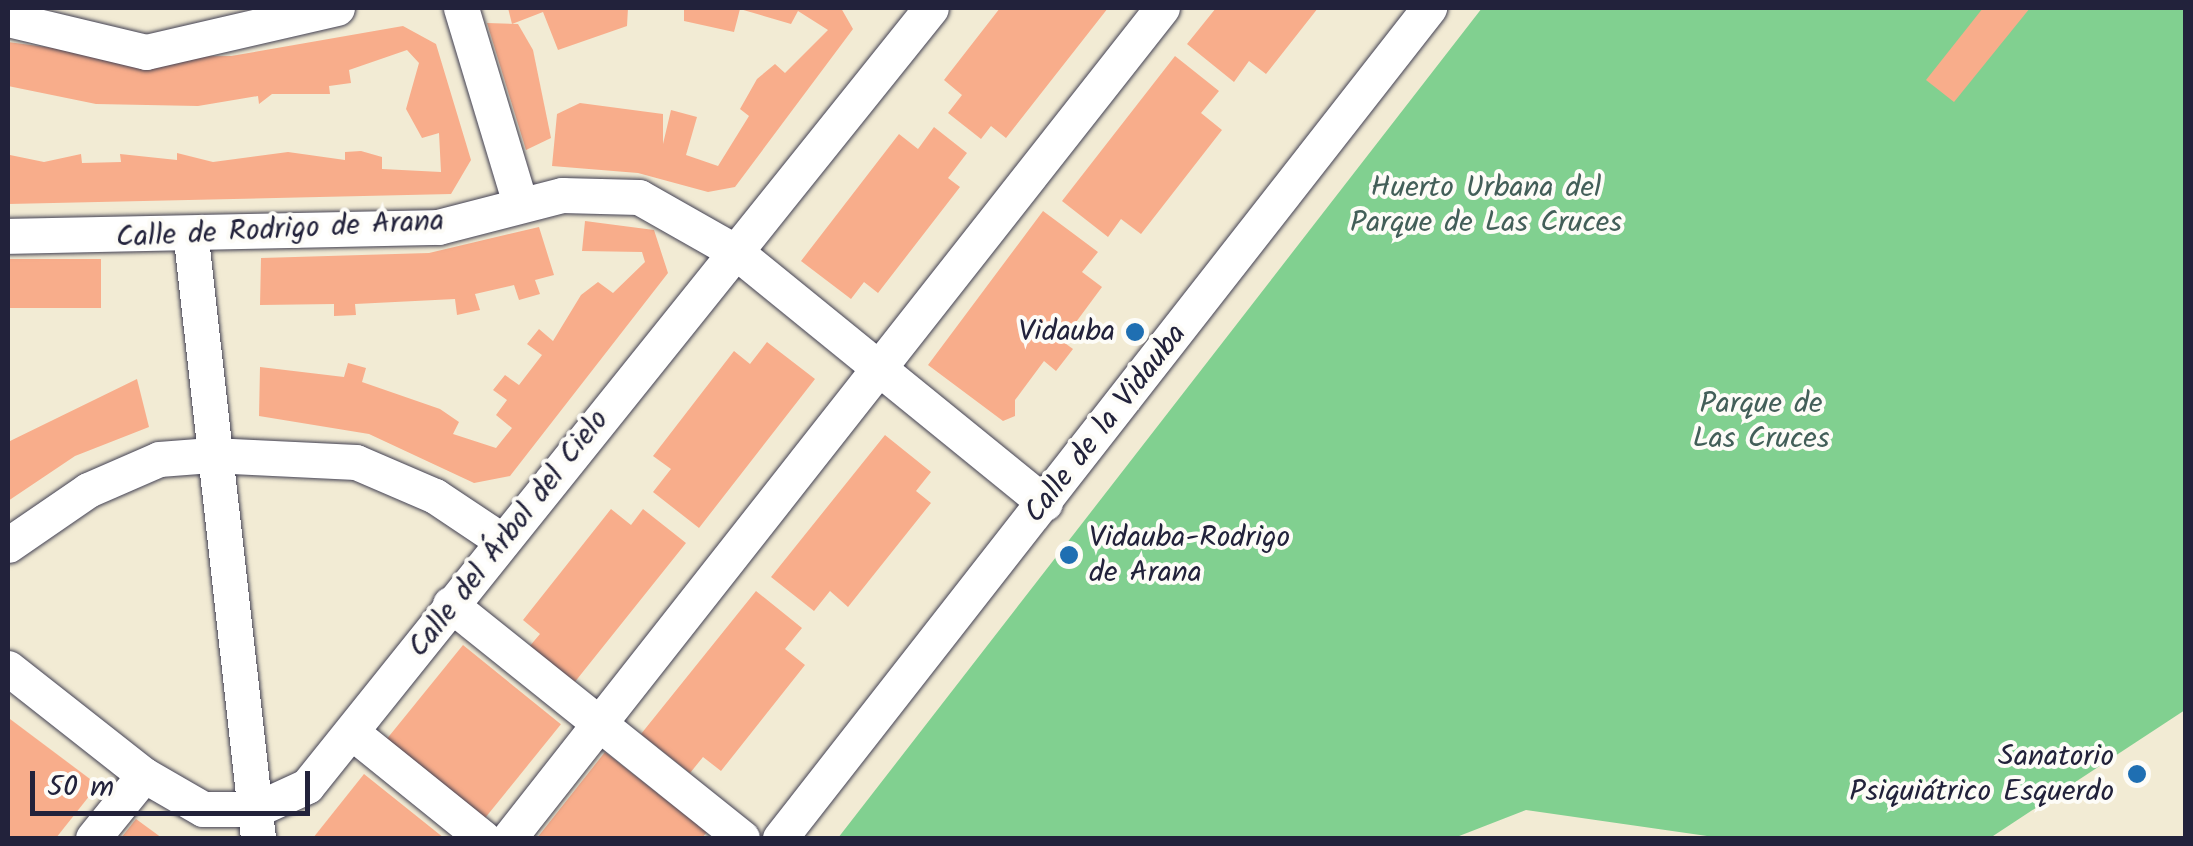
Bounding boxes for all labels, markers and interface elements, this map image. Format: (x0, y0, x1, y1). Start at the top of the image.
park label: Huerto Urbana del Parque de Las Cruces (1350, 170, 1622, 240)
street label: Calle de Rodrigo de Arana (115, 203, 445, 257)
place label: Vidauba (1019, 314, 1115, 350)
street label: Calle de la Vidauba (1017, 317, 1195, 531)
marker: Vidauba (1124, 321, 1146, 343)
park label: Parque de Las Cruces (1692, 386, 1830, 456)
street label: Calle del Árbol del Cielo (401, 403, 617, 665)
place label: Vidauba-Rodrigo de Arana (1089, 520, 1290, 590)
marker: Vidauba-Rodrigo de Arana (1058, 544, 1080, 566)
place label: Sanatorio Psiquiátrico Esquerdo (1849, 739, 2114, 810)
scale bar (35, 751, 315, 813)
marker: Sanatorio Psiquiátrico Esquerdo (2124, 761, 2150, 787)
text: 50 m (47, 764, 114, 812)

